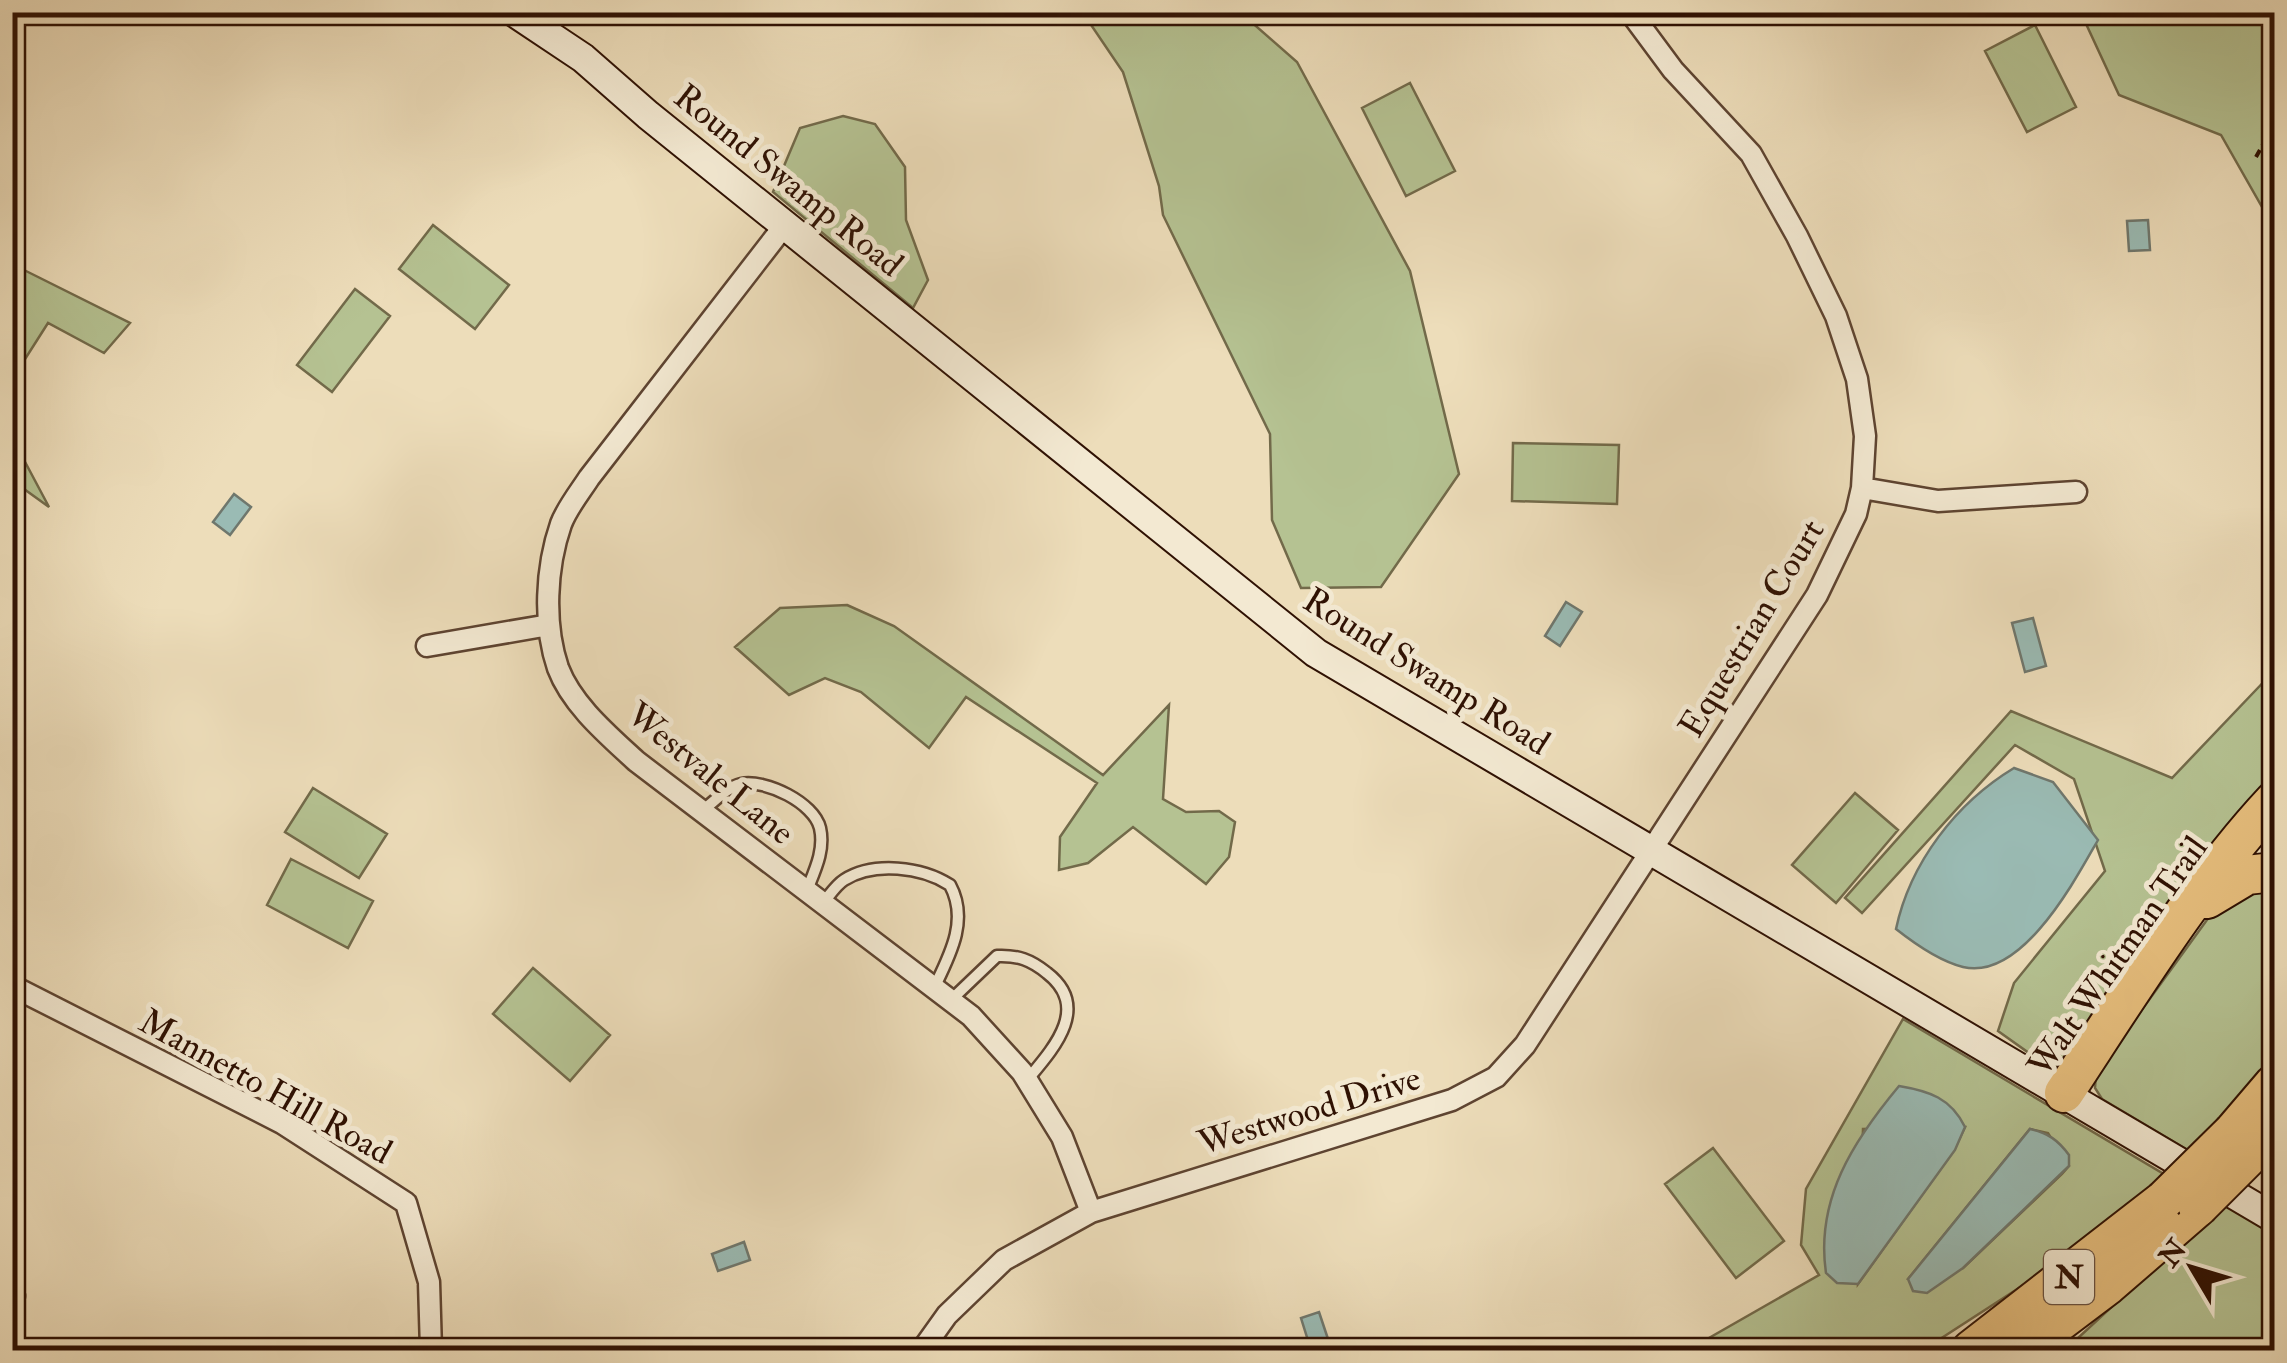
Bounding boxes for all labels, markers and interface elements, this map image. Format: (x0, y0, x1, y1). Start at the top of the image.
street label: Round Swamp Road (665, 75, 912, 287)
street label: Equestrian Court (1669, 511, 1834, 746)
street label: Round Swamp Road (1295, 578, 1558, 765)
street label: Westvale Lane (617, 692, 803, 855)
street label: Walt Whitman Trail (2018, 828, 2217, 1086)
street label: Mannetto Hill Road (132, 999, 400, 1174)
street label: Westwood Drive (1192, 1056, 1426, 1166)
north arrow (2142, 1218, 2242, 1318)
text: N (2151, 1232, 2196, 1275)
road number: N (2044, 1250, 2094, 1304)

